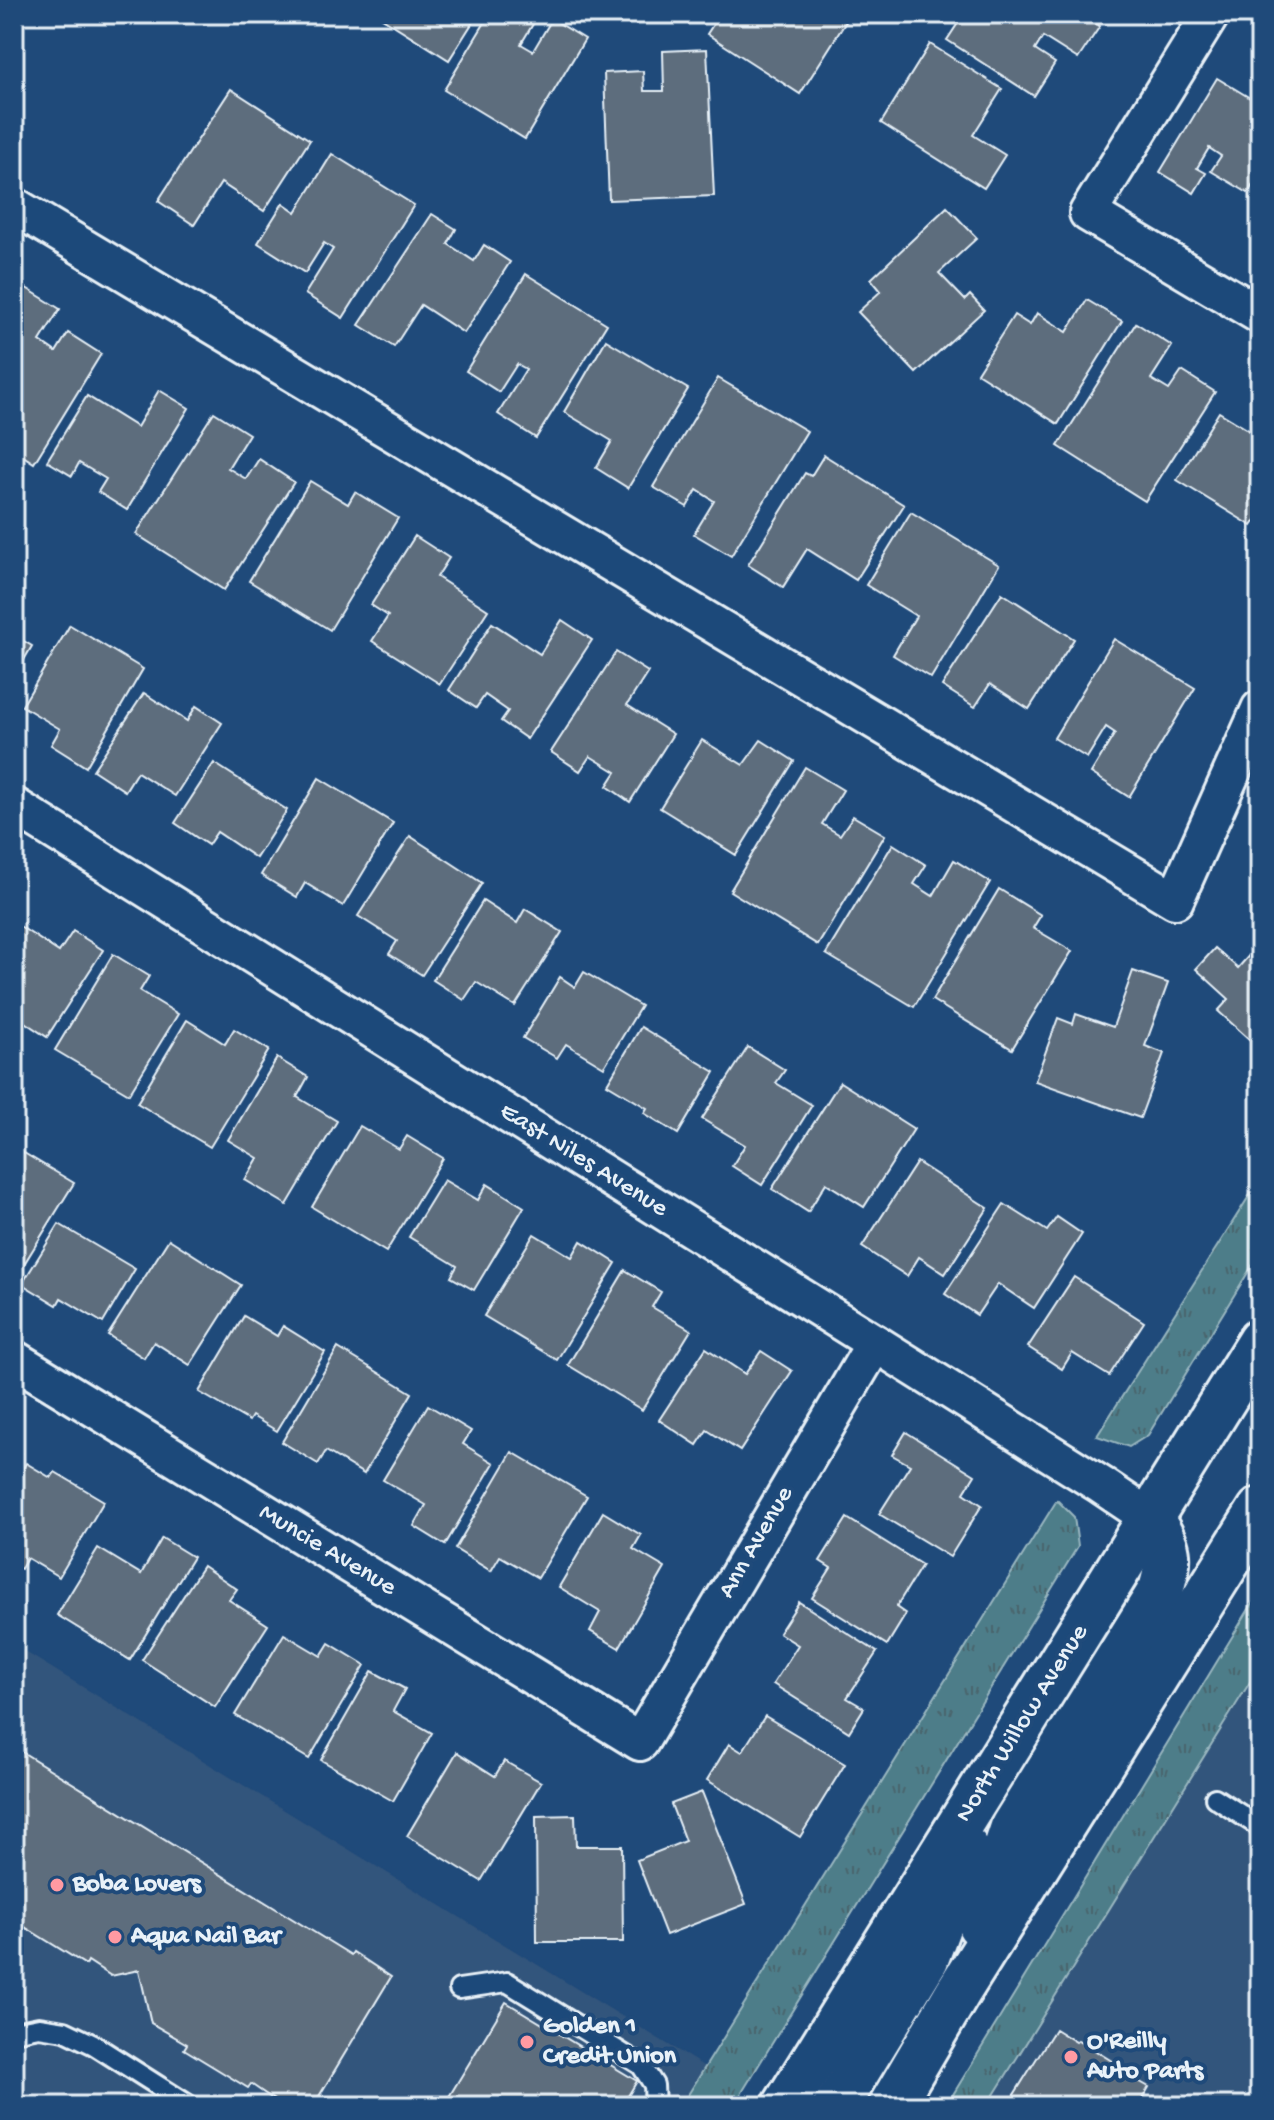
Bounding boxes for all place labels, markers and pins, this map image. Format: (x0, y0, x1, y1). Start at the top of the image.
place label: Boba Lovers (72, 1870, 202, 1901)
marker: Boba Lovers (48, 1876, 66, 1894)
place label: Aqua Nail Bar (130, 1922, 283, 1953)
marker: Aqua Nail Bar (106, 1928, 124, 1946)
place label: Golden 1 Credit Union (543, 2012, 677, 2073)
place label: O'Reilly Auto Parts (1086, 2027, 1204, 2088)
marker: Golden 1 Credit Union (518, 2033, 536, 2051)
marker: O'Reilly Auto Parts (1062, 2048, 1080, 2066)

